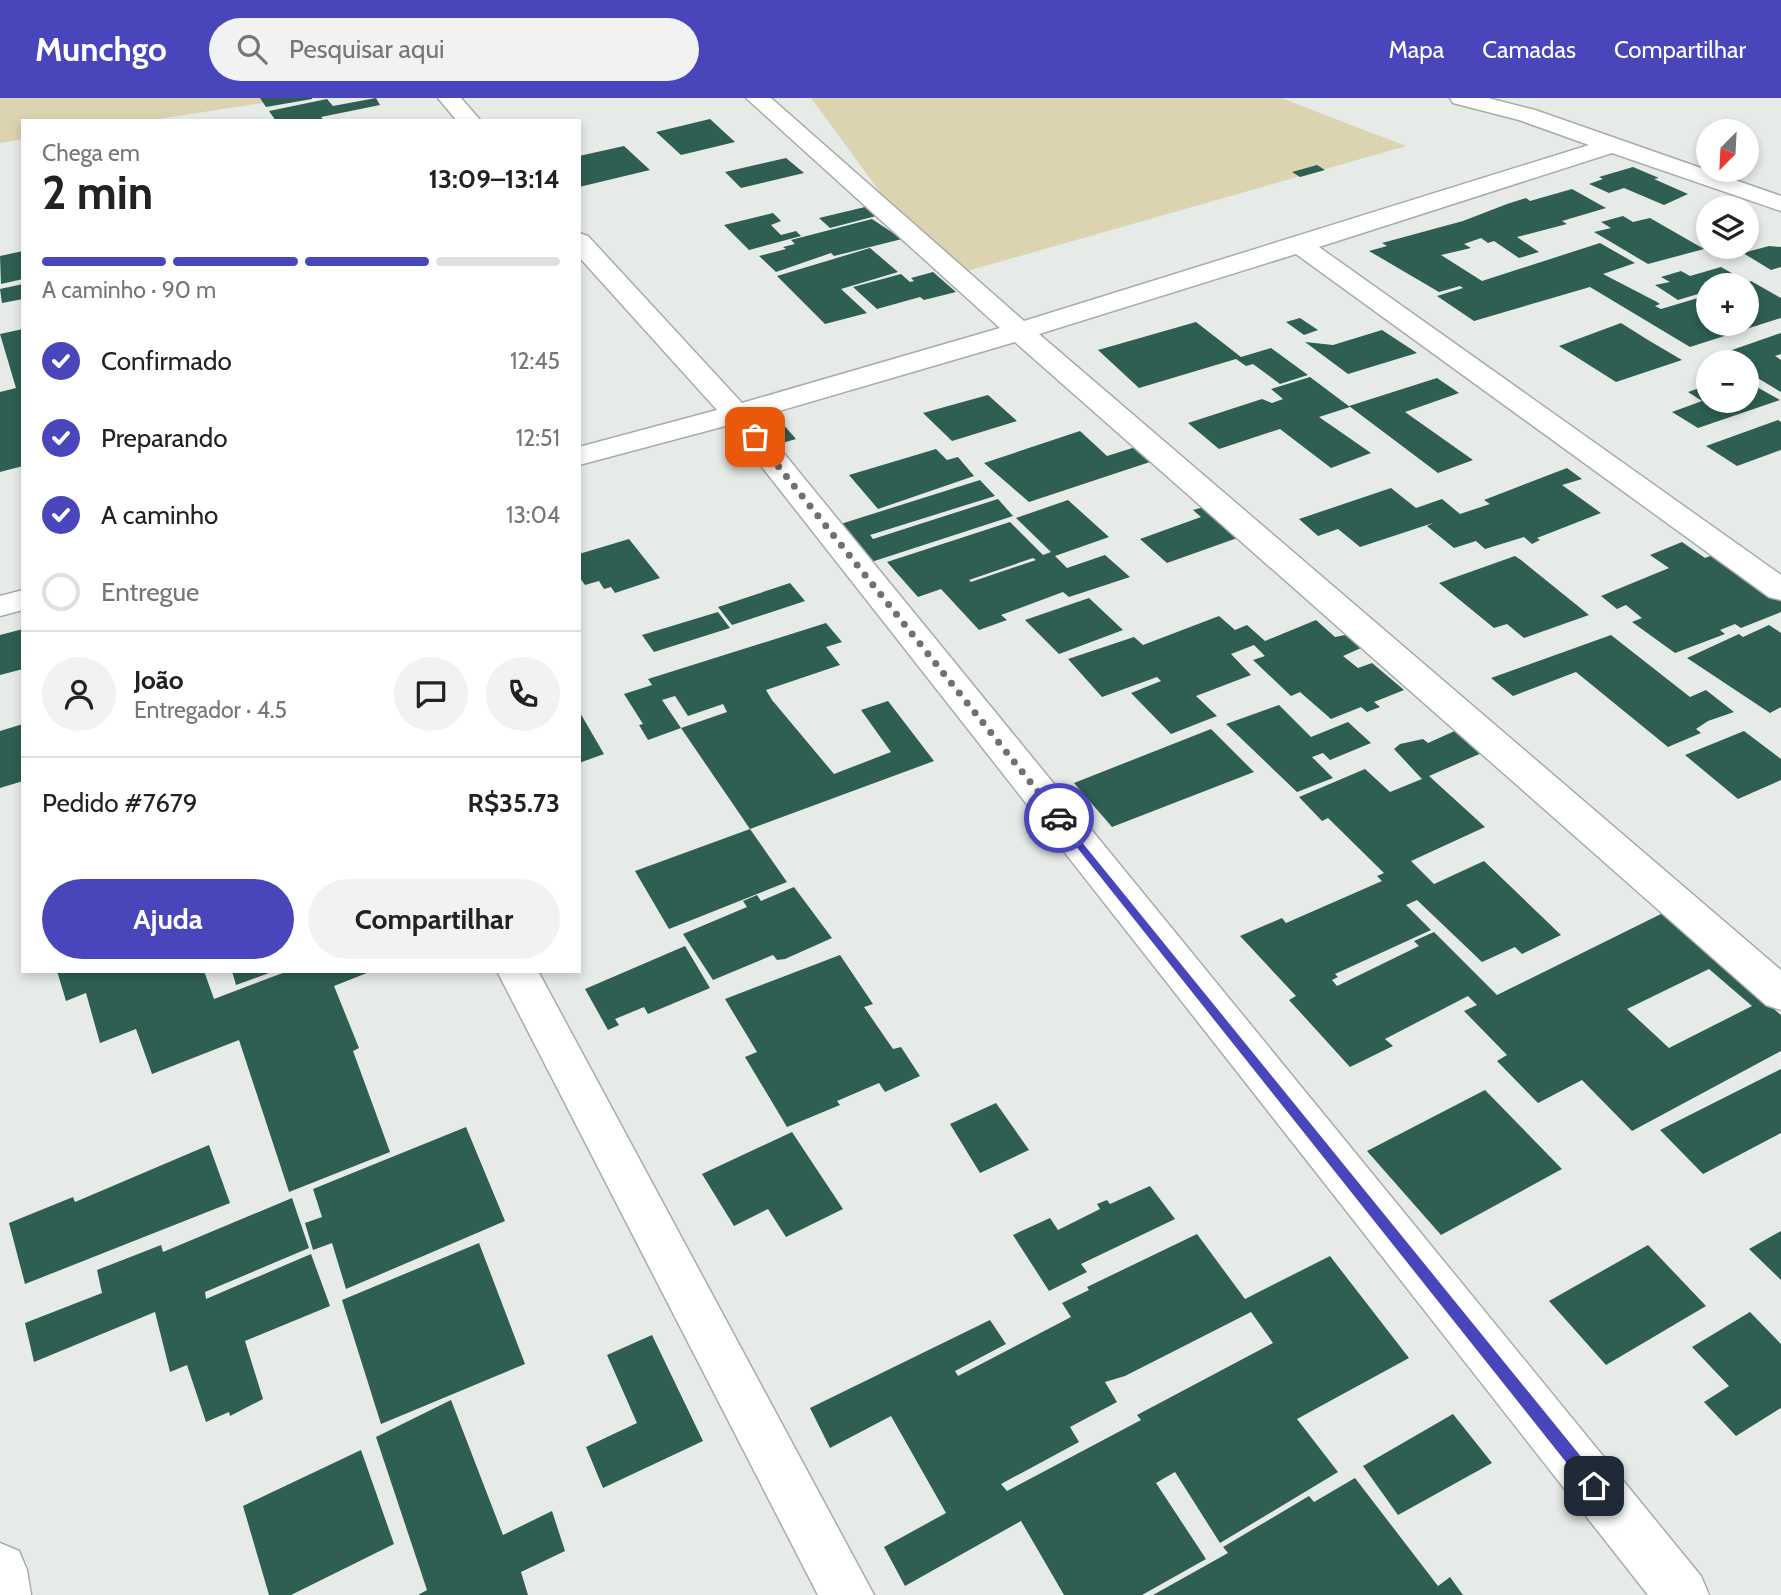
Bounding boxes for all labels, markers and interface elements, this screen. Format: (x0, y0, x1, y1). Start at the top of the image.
search box (209, 18, 699, 81)
text: Munchgo (35, 29, 167, 69)
icon: search (233, 30, 271, 68)
text: Pesquisar aqui (289, 33, 445, 65)
text: Mapa (1388, 35, 1444, 64)
text: Camadas (1482, 35, 1576, 64)
text: Compartilhar (1614, 35, 1746, 64)
north arrow (1696, 119, 1759, 182)
map controls (1696, 119, 1759, 413)
text: Chega em (42, 139, 140, 167)
text: 13:09–13:14 (428, 163, 560, 195)
text: 2 min (42, 165, 153, 221)
button: layers (1696, 196, 1759, 259)
button: + (1696, 273, 1759, 336)
text: A caminho · 90 m (42, 276, 216, 304)
icon: check (42, 342, 80, 380)
text: Confirmado (101, 345, 232, 377)
text: 12:45 (510, 347, 560, 375)
button: − (1696, 350, 1759, 413)
pin (725, 407, 785, 467)
icon: bag (736, 418, 774, 456)
icon: check (42, 419, 80, 457)
text: Preparando (101, 422, 228, 454)
text: 12:51 (516, 424, 560, 452)
icon: check (42, 496, 80, 534)
text: A caminho (101, 499, 218, 531)
text: 13:04 (506, 501, 560, 529)
text: Entregue (101, 576, 199, 608)
button: person (42, 657, 116, 731)
button: chat (394, 657, 468, 731)
button: phone (486, 657, 560, 731)
text: João (134, 664, 184, 696)
text: Entregador · 4.5 (134, 696, 287, 724)
courier (1024, 783, 1094, 853)
text: Pedido #7679 (42, 787, 198, 819)
text: R$35.73 (468, 787, 560, 819)
icon: car (1040, 799, 1078, 837)
button: Ajuda (42, 879, 294, 959)
button: Compartilhar (308, 879, 560, 959)
pin (1564, 1456, 1624, 1516)
icon: home (1575, 1467, 1613, 1505)

